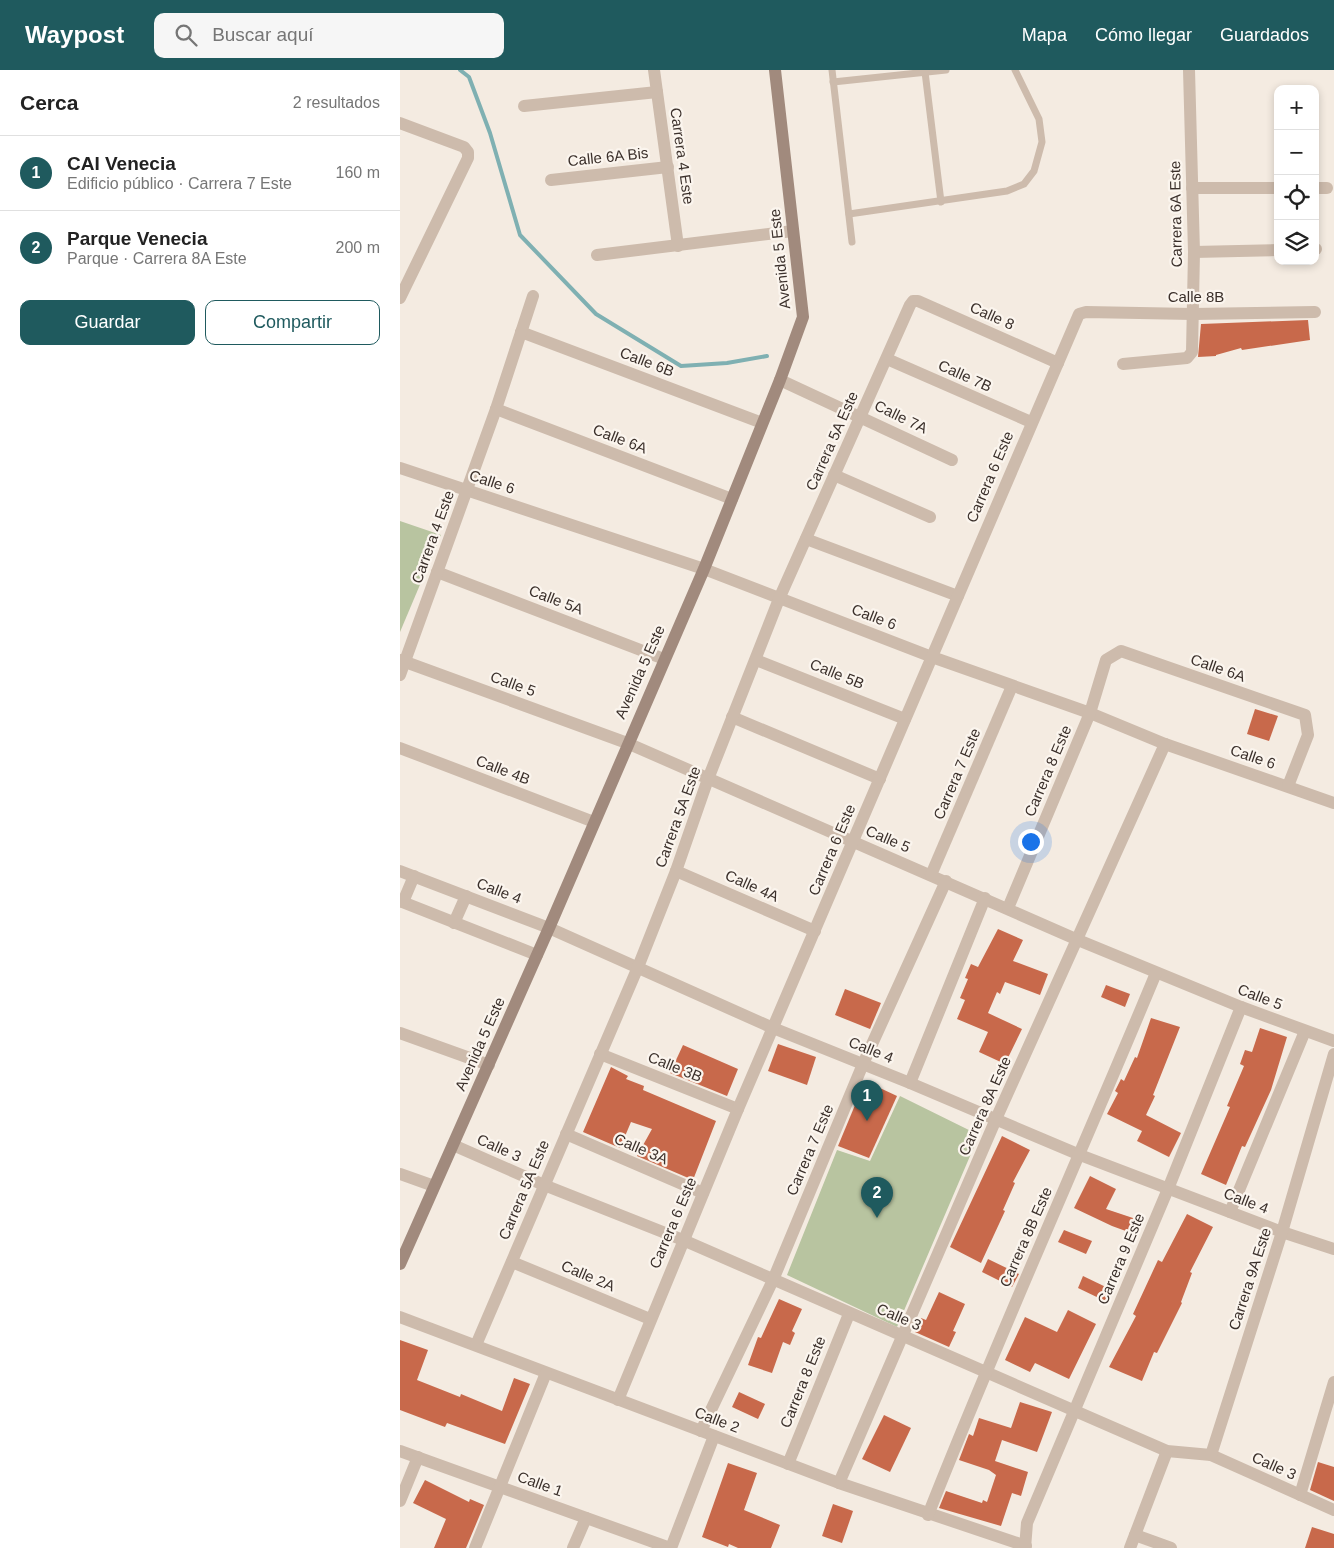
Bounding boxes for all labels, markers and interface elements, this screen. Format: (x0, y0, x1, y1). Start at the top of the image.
search box (154, 13, 504, 58)
text: Waypost (25, 21, 124, 48)
icon: search (172, 21, 200, 49)
text: Buscar aquí (212, 24, 314, 45)
text: Mapa (1022, 25, 1067, 45)
text: Cómo llegar (1095, 25, 1192, 45)
text: Guardados (1220, 25, 1309, 45)
map controls (1274, 85, 1319, 265)
button: + (1274, 85, 1319, 130)
text: Cerca (20, 91, 78, 114)
text: 2 resultados (293, 94, 380, 111)
street label: Carrera 4 Este (667, 106, 698, 205)
button: − (1274, 130, 1319, 175)
street label: Calle 6A Bis (567, 144, 649, 169)
text: CAI Venecia (67, 153, 176, 174)
street label: Carrera 6A Este (1166, 161, 1185, 268)
text: 1 (32, 164, 40, 181)
text: 160 m (336, 164, 380, 181)
text: Edificio público · Carrera 7 Este (67, 175, 292, 192)
button: locate (1274, 175, 1319, 220)
street label: Avenida 5 Este (766, 208, 793, 310)
button: layers (1274, 220, 1319, 265)
text: Parque Venecia (67, 228, 207, 249)
text: 2 (32, 239, 40, 256)
text: 200 m (336, 239, 380, 256)
text: Parque · Carrera 8A Este (67, 250, 247, 267)
street label: Calle 8B (1168, 288, 1224, 305)
street label: Calle 8 (967, 298, 1017, 333)
button: Guardar (20, 300, 195, 345)
button: Compartir (205, 300, 380, 345)
street label: Calle 6B (618, 343, 677, 380)
street label: Calle 7B (936, 356, 995, 395)
street label: Carrera 5A Este (802, 389, 861, 493)
street label: Calle 7A (872, 396, 930, 437)
street label: Calle 6A (591, 420, 650, 457)
street label: Carrera 6 Este (963, 429, 1016, 525)
street label: Calle 6 (467, 466, 517, 497)
street label: Carrera 4 Este (408, 488, 457, 586)
street label: Calle 5A (527, 581, 586, 618)
street label: Calle 6 (849, 600, 899, 633)
street label: Avenida 5 Este (611, 622, 668, 721)
street label: Calle 6A (1189, 650, 1248, 685)
street label: Calle 5B (808, 655, 867, 692)
street label: Calle 5 (488, 668, 538, 700)
street label: Carrera 8 Este (1021, 723, 1074, 819)
street label: Carrera 7 Este (930, 726, 983, 822)
street label: Calle 6 (1228, 741, 1278, 772)
street label: Calle 4B (474, 751, 533, 788)
street label: Carrera 5A Este (651, 764, 704, 870)
street label: Carrera 6 Este (805, 802, 858, 898)
street label: Calle 5 (863, 822, 913, 855)
your location (1018, 829, 1044, 855)
street label: Calle 4A (723, 866, 782, 905)
street label: Calle 4 (474, 874, 524, 907)
street label: Calle 5 (1235, 980, 1285, 1013)
street label: Avenida 5 Este (451, 994, 508, 1093)
street label: Calle 4 (846, 1033, 896, 1066)
street label: Calle 3B (646, 1048, 705, 1085)
street label: Carrera 8A Este (955, 1054, 1014, 1158)
pin: 1 (851, 1080, 883, 1121)
street label: Carrera 7 Este (783, 1102, 836, 1198)
street label: Calle 3 (474, 1130, 524, 1165)
street label: Calle 3A (612, 1130, 671, 1167)
street label: Carrera 5A Este (495, 1137, 552, 1242)
street label: Carrera 6 Este (646, 1175, 699, 1271)
pin: 2 (861, 1177, 893, 1218)
street label: Carrera 8B Este (996, 1184, 1055, 1289)
street label: Calle 4 (1221, 1184, 1271, 1217)
street label: Carrera 9 Este (1094, 1211, 1147, 1307)
street label: Carrera 9A Este (1225, 1225, 1274, 1332)
street label: Calle 2A (559, 1257, 618, 1294)
street label: Calle 3 (874, 1300, 924, 1333)
street label: Carrera 8 Este (776, 1333, 829, 1430)
street label: Calle 2 (692, 1403, 742, 1436)
street label: Calle 3 (1249, 1448, 1299, 1483)
street label: Calle 1 (515, 1468, 565, 1500)

